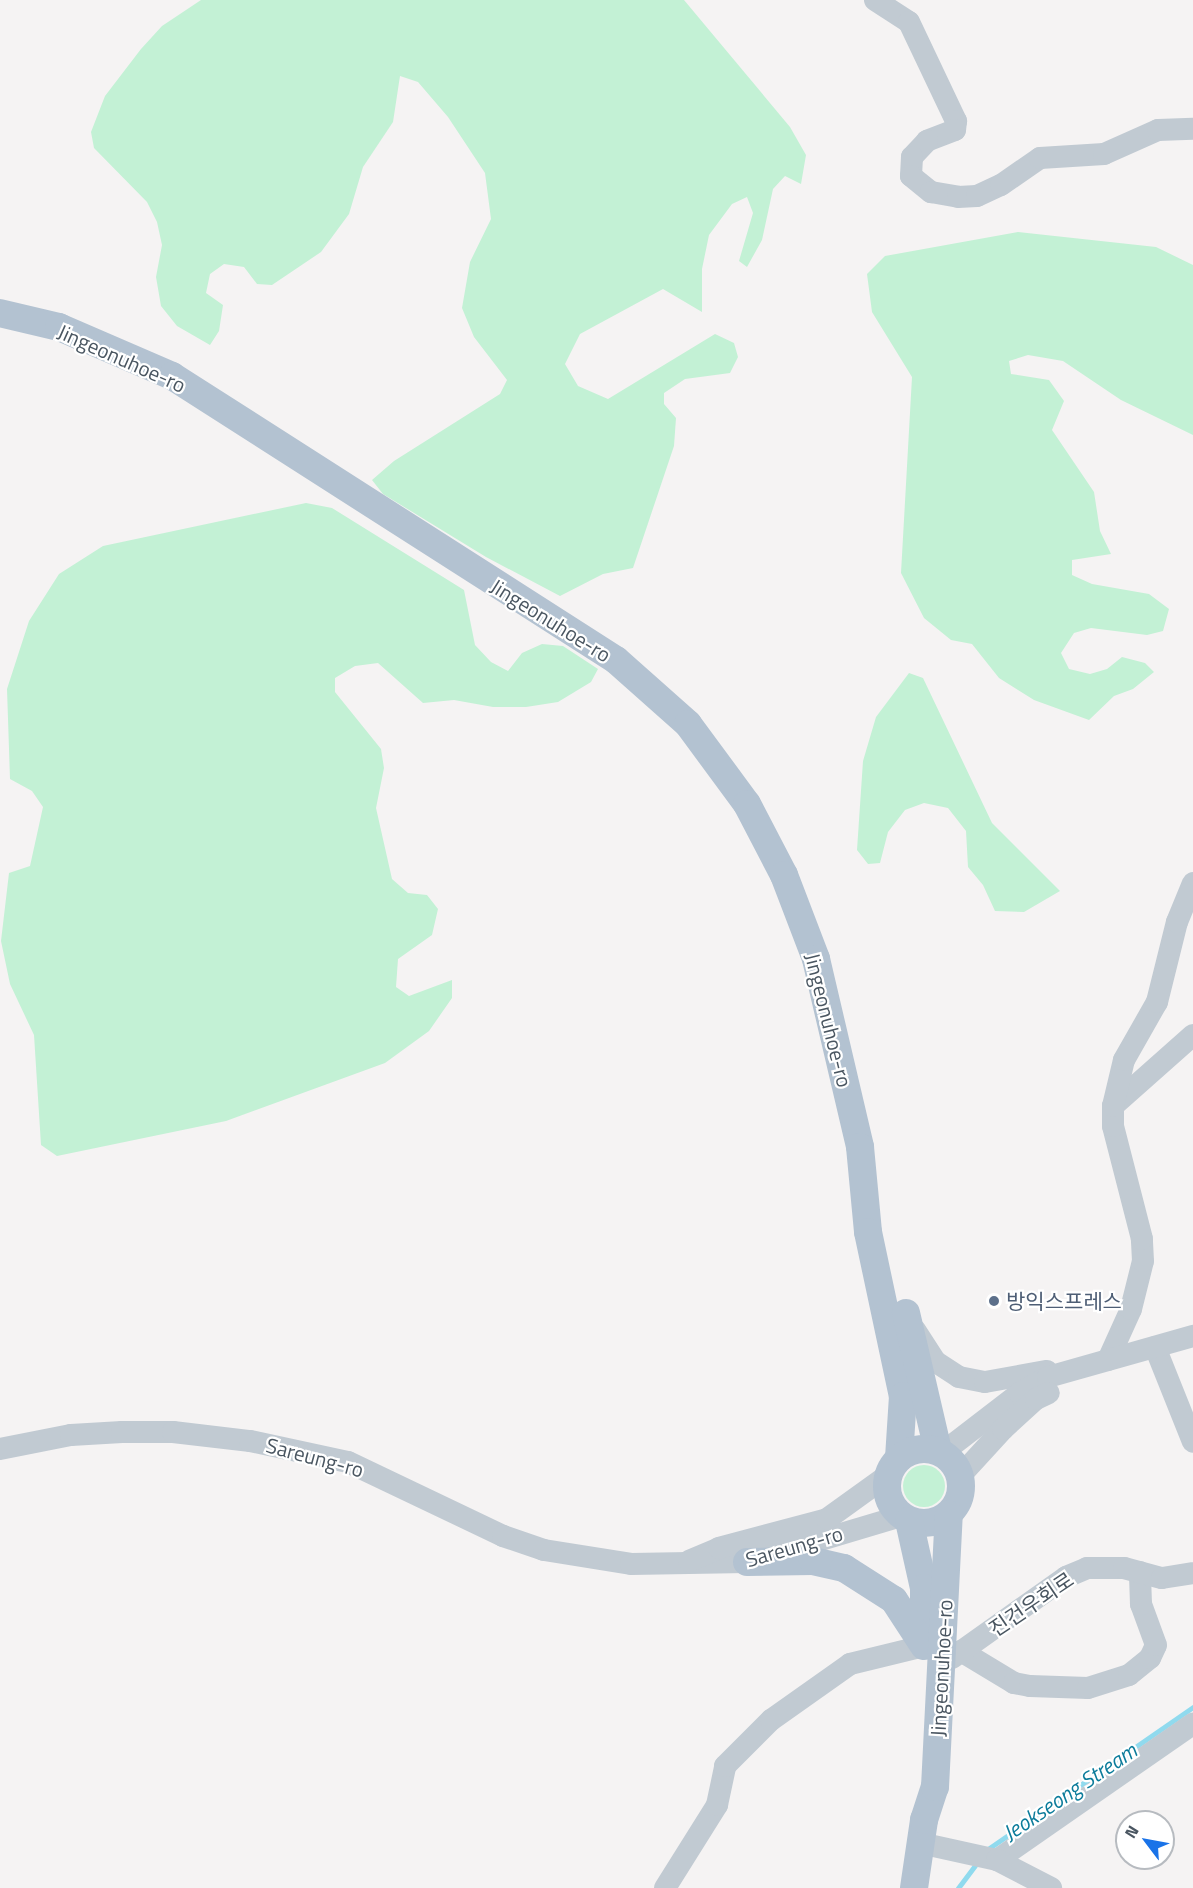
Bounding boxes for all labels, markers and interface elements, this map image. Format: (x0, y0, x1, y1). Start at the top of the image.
street label: Jingeonuhoe-ro (54, 319, 190, 397)
street label: Jingeonuhoe-ro (486, 573, 616, 667)
street label: Jingeonuhoe-ro (800, 950, 858, 1090)
place label: 방익스프레스 (1006, 1288, 1122, 1314)
marker: 방익스프레스 (987, 1294, 1001, 1308)
street label: Sareung-ro (264, 1432, 366, 1482)
street label: Sareung-ro (743, 1520, 845, 1572)
street label: 진건우회로 (984, 1567, 1078, 1641)
street label: Jingeonuhoe-ro (925, 1599, 957, 1737)
water label: Jeokseong Stream (998, 1737, 1142, 1847)
north arrow (1115, 1810, 1175, 1870)
text: N (1118, 1820, 1145, 1843)

